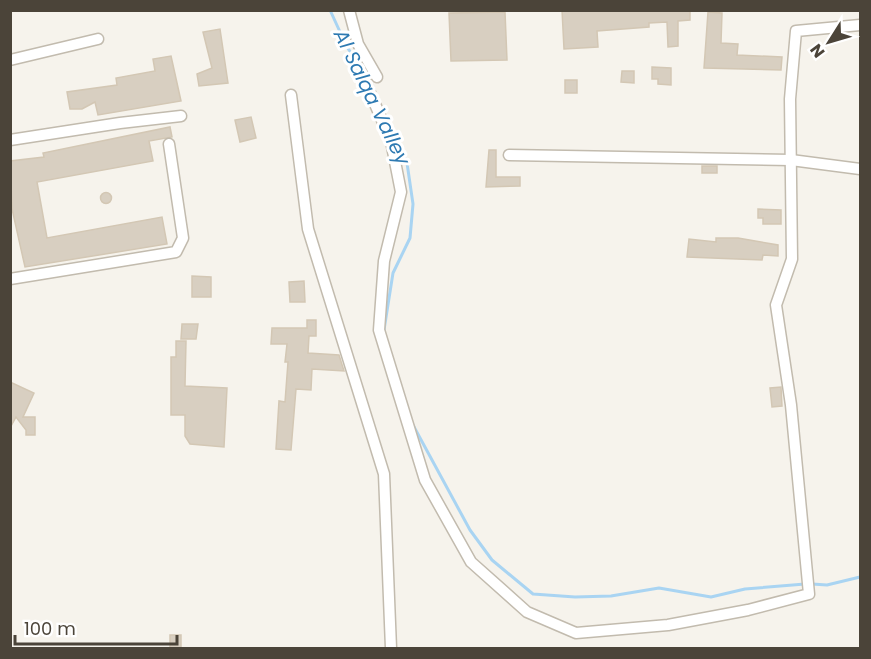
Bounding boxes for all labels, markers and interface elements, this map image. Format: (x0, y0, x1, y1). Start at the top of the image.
north arrow (799, 12, 859, 72)
water label: Al Salqa Valley (327, 23, 417, 170)
text: N (805, 39, 830, 62)
scale bar (15, 608, 177, 646)
text: 100 m (24, 616, 76, 641)

